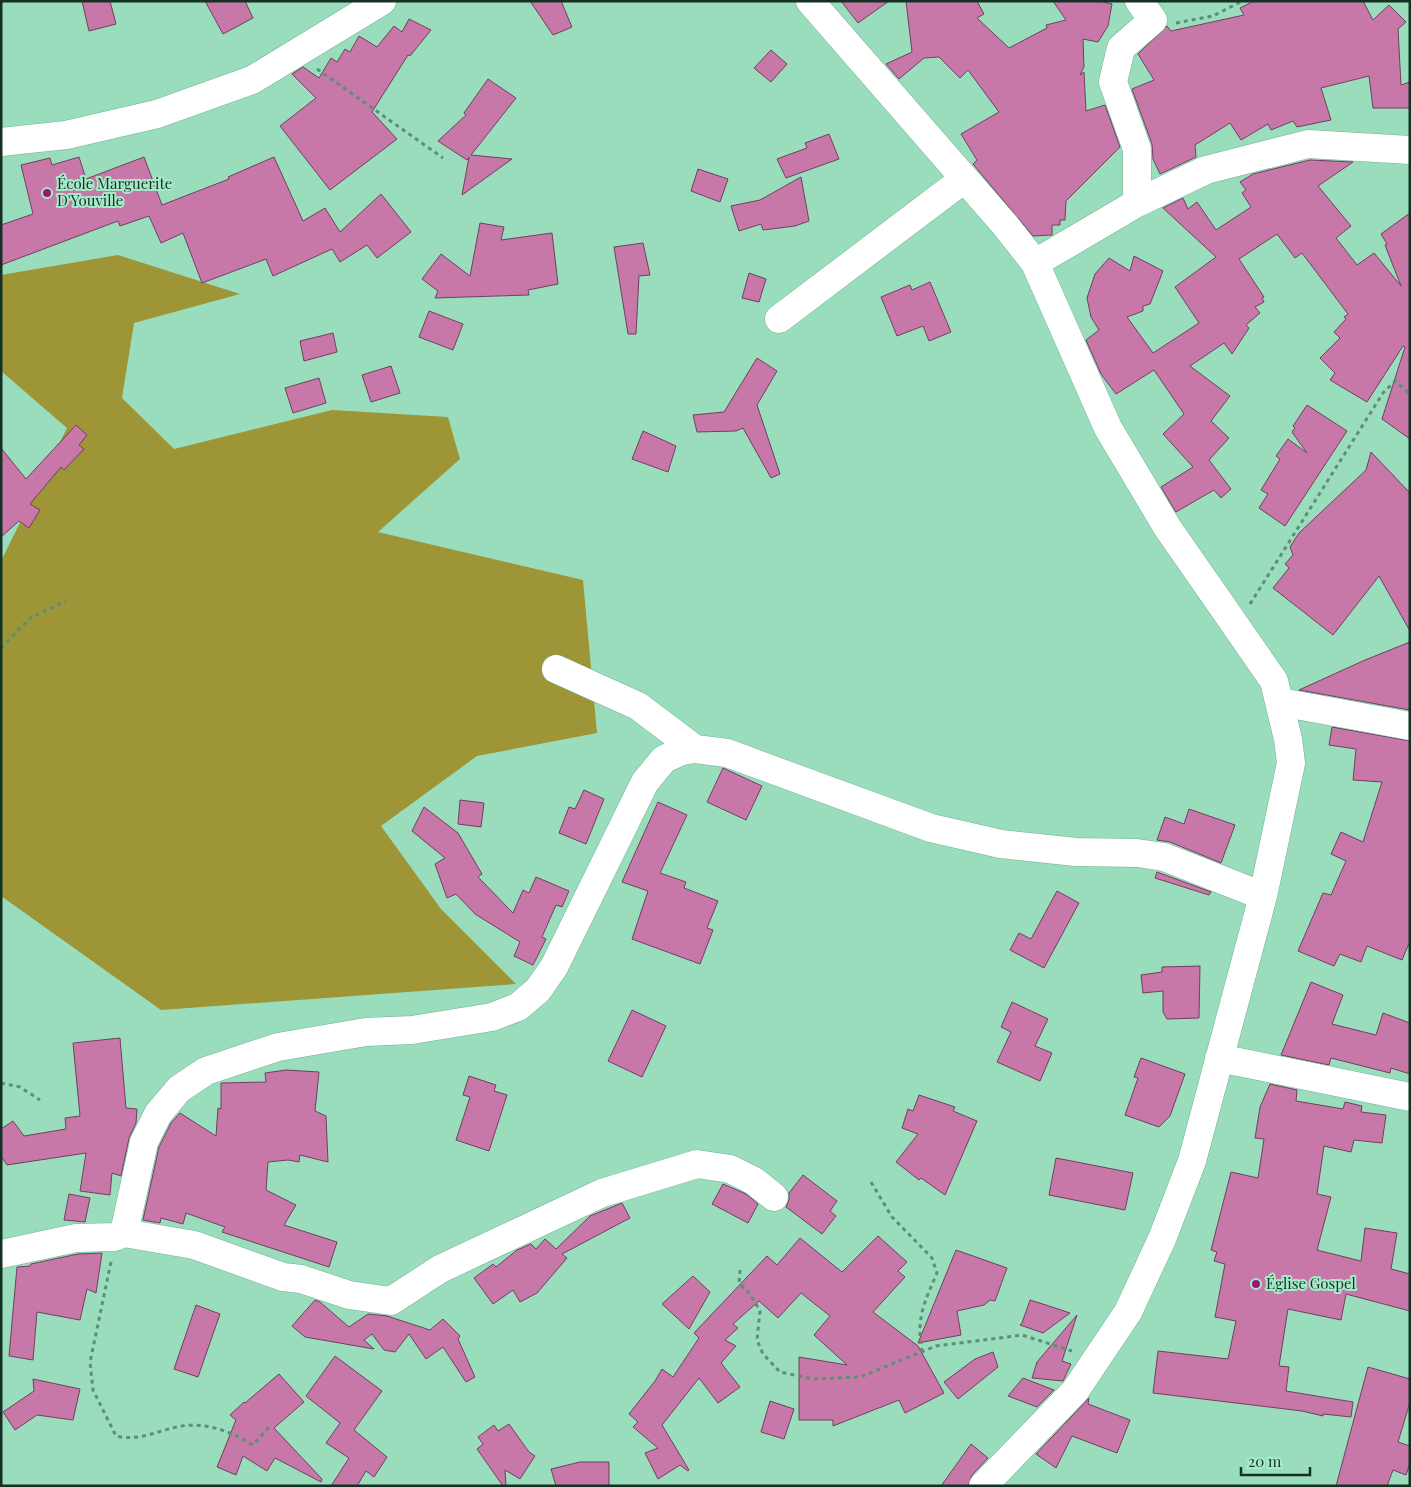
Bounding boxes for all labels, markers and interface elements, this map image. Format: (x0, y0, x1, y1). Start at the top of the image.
place label: École Marguerite D'Youville (57, 173, 172, 210)
marker: École Marguerite D'Youville (41, 187, 53, 199)
place label: Église Gospel (1266, 1273, 1356, 1293)
marker: Église Gospel (1250, 1278, 1262, 1290)
scale bar (1241, 1444, 1310, 1476)
text: 20 m (1248, 1451, 1282, 1471)

